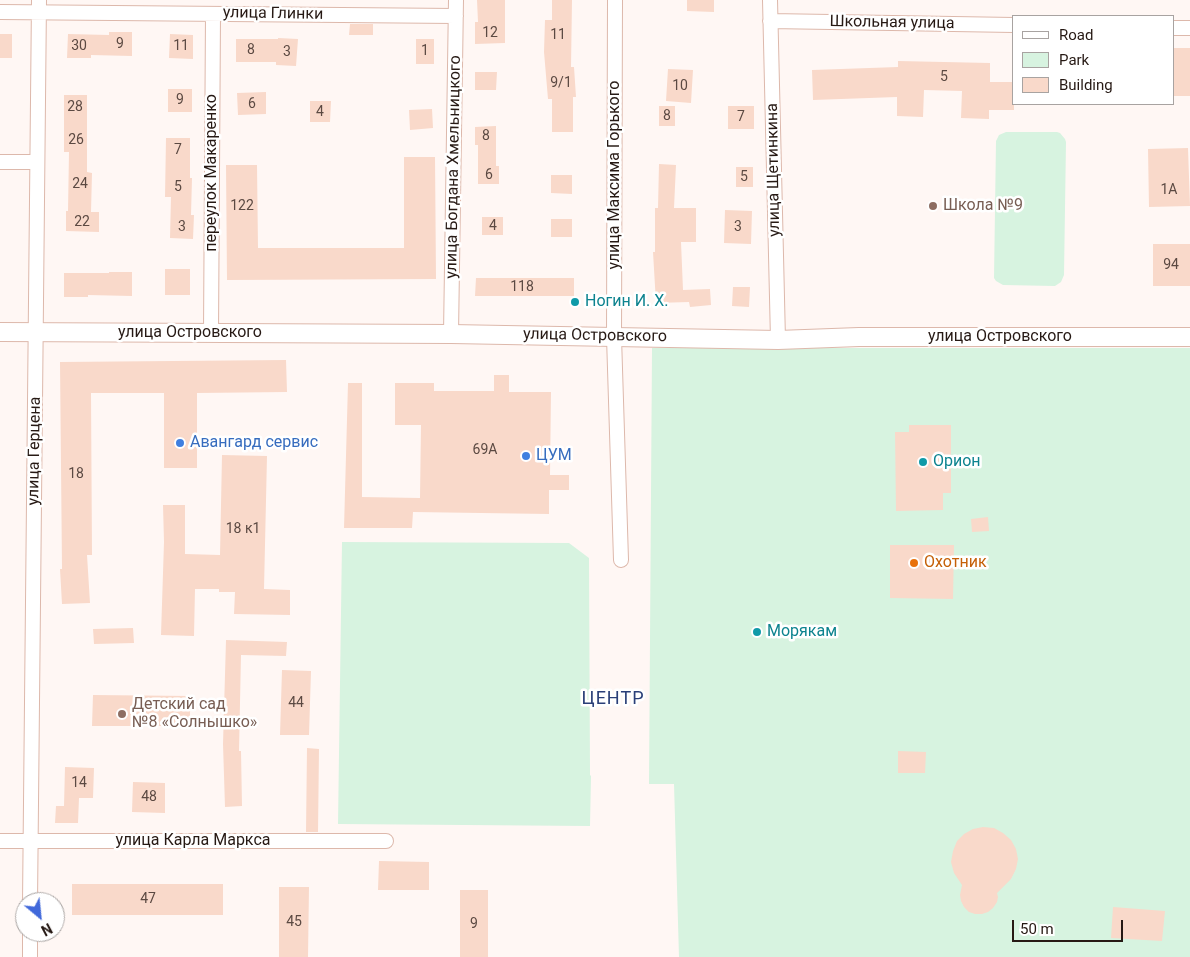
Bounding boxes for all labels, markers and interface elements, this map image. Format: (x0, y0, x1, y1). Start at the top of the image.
street label: улица Глинки (223, 4, 323, 24)
street label: Школьная улица (829, 12, 955, 34)
legend (1012, 15, 1175, 105)
house number: 12 (482, 25, 498, 41)
text: Road (1059, 26, 1093, 44)
house number: 11 (550, 27, 566, 43)
house number: 9 (116, 36, 124, 52)
house number: 30 (71, 38, 87, 54)
house number: 11 (173, 38, 189, 54)
house number: 8 (247, 42, 255, 58)
house number: 1 (421, 43, 429, 59)
house number: 3 (283, 44, 291, 60)
text: Park (1059, 51, 1089, 69)
street label: улица Богдана Хмельницкого (442, 55, 466, 279)
house number: 5 (940, 69, 948, 85)
house number: 9/1 (550, 75, 572, 91)
text: Building (1059, 76, 1113, 94)
house number: 10 (672, 78, 688, 94)
street label: улица Максима Горького (605, 81, 625, 269)
house number: 9 (176, 92, 184, 108)
street label: переулок Макаренко (202, 94, 222, 252)
house number: 6 (248, 96, 256, 112)
house number: 28 (67, 99, 83, 115)
street label: улица Щетинкина (763, 103, 785, 237)
house number: 4 (316, 104, 324, 120)
house number: 8 (663, 108, 671, 124)
house number: 7 (737, 109, 745, 125)
house number: 8 (482, 128, 490, 144)
house number: 26 (68, 132, 84, 148)
house number: 7 (174, 142, 182, 158)
house number: 6 (485, 167, 493, 183)
house number: 5 (740, 169, 748, 185)
house number: 24 (72, 176, 88, 192)
house number: 5 (174, 179, 182, 195)
house number: 1А (1160, 182, 1178, 198)
place label: Школа №9 (943, 196, 1023, 216)
house number: 122 (230, 198, 254, 214)
marker: Школа №9 (927, 200, 939, 212)
house number: 22 (74, 214, 90, 230)
house number: 4 (489, 218, 497, 234)
house number: 3 (178, 219, 186, 235)
house number: 3 (734, 219, 742, 235)
house number: 94 (1163, 257, 1179, 273)
house number: 118 (510, 279, 534, 295)
place label: Ногин И. Х. (585, 292, 669, 312)
marker: Ногин И. Х. (569, 296, 581, 308)
street label: улица Островского (118, 323, 262, 343)
street label: улица Островского (523, 325, 667, 347)
street label: улица Островского (928, 327, 1072, 347)
street label: улица Герцена (24, 396, 46, 506)
place label: Авангард сервис (190, 433, 318, 453)
marker: Авангард сервис (174, 437, 186, 449)
house number: 69А (473, 442, 497, 458)
place label: ЦУМ (536, 446, 572, 466)
marker: ЦУМ (520, 450, 532, 462)
place label: Орион (933, 452, 981, 472)
marker: Орион (917, 456, 929, 468)
house number: 18 (68, 466, 84, 482)
house number: 18 к1 (226, 521, 260, 537)
place label: Охотник (924, 553, 987, 573)
marker: Охотник (908, 557, 920, 569)
place label: Морякам (767, 622, 837, 642)
marker: Морякам (751, 626, 763, 638)
district label: ЦЕНТР (581, 688, 645, 710)
place label: Детский сад №8 «Солнышко» (132, 695, 257, 733)
house number: 44 (288, 695, 304, 711)
marker: Детский сад №8 «Солнышко» (116, 708, 128, 720)
house number: 14 (71, 775, 87, 791)
house number: 48 (141, 789, 157, 805)
street label: улица Карла Маркса (116, 831, 270, 851)
house number: 47 (140, 891, 156, 907)
north arrow (15, 892, 65, 942)
scale bar (1015, 910, 1126, 942)
house number: 45 (286, 914, 302, 930)
house number: 9 (470, 916, 478, 932)
text: N (38, 920, 55, 939)
text: 50 m (1020, 920, 1054, 938)

